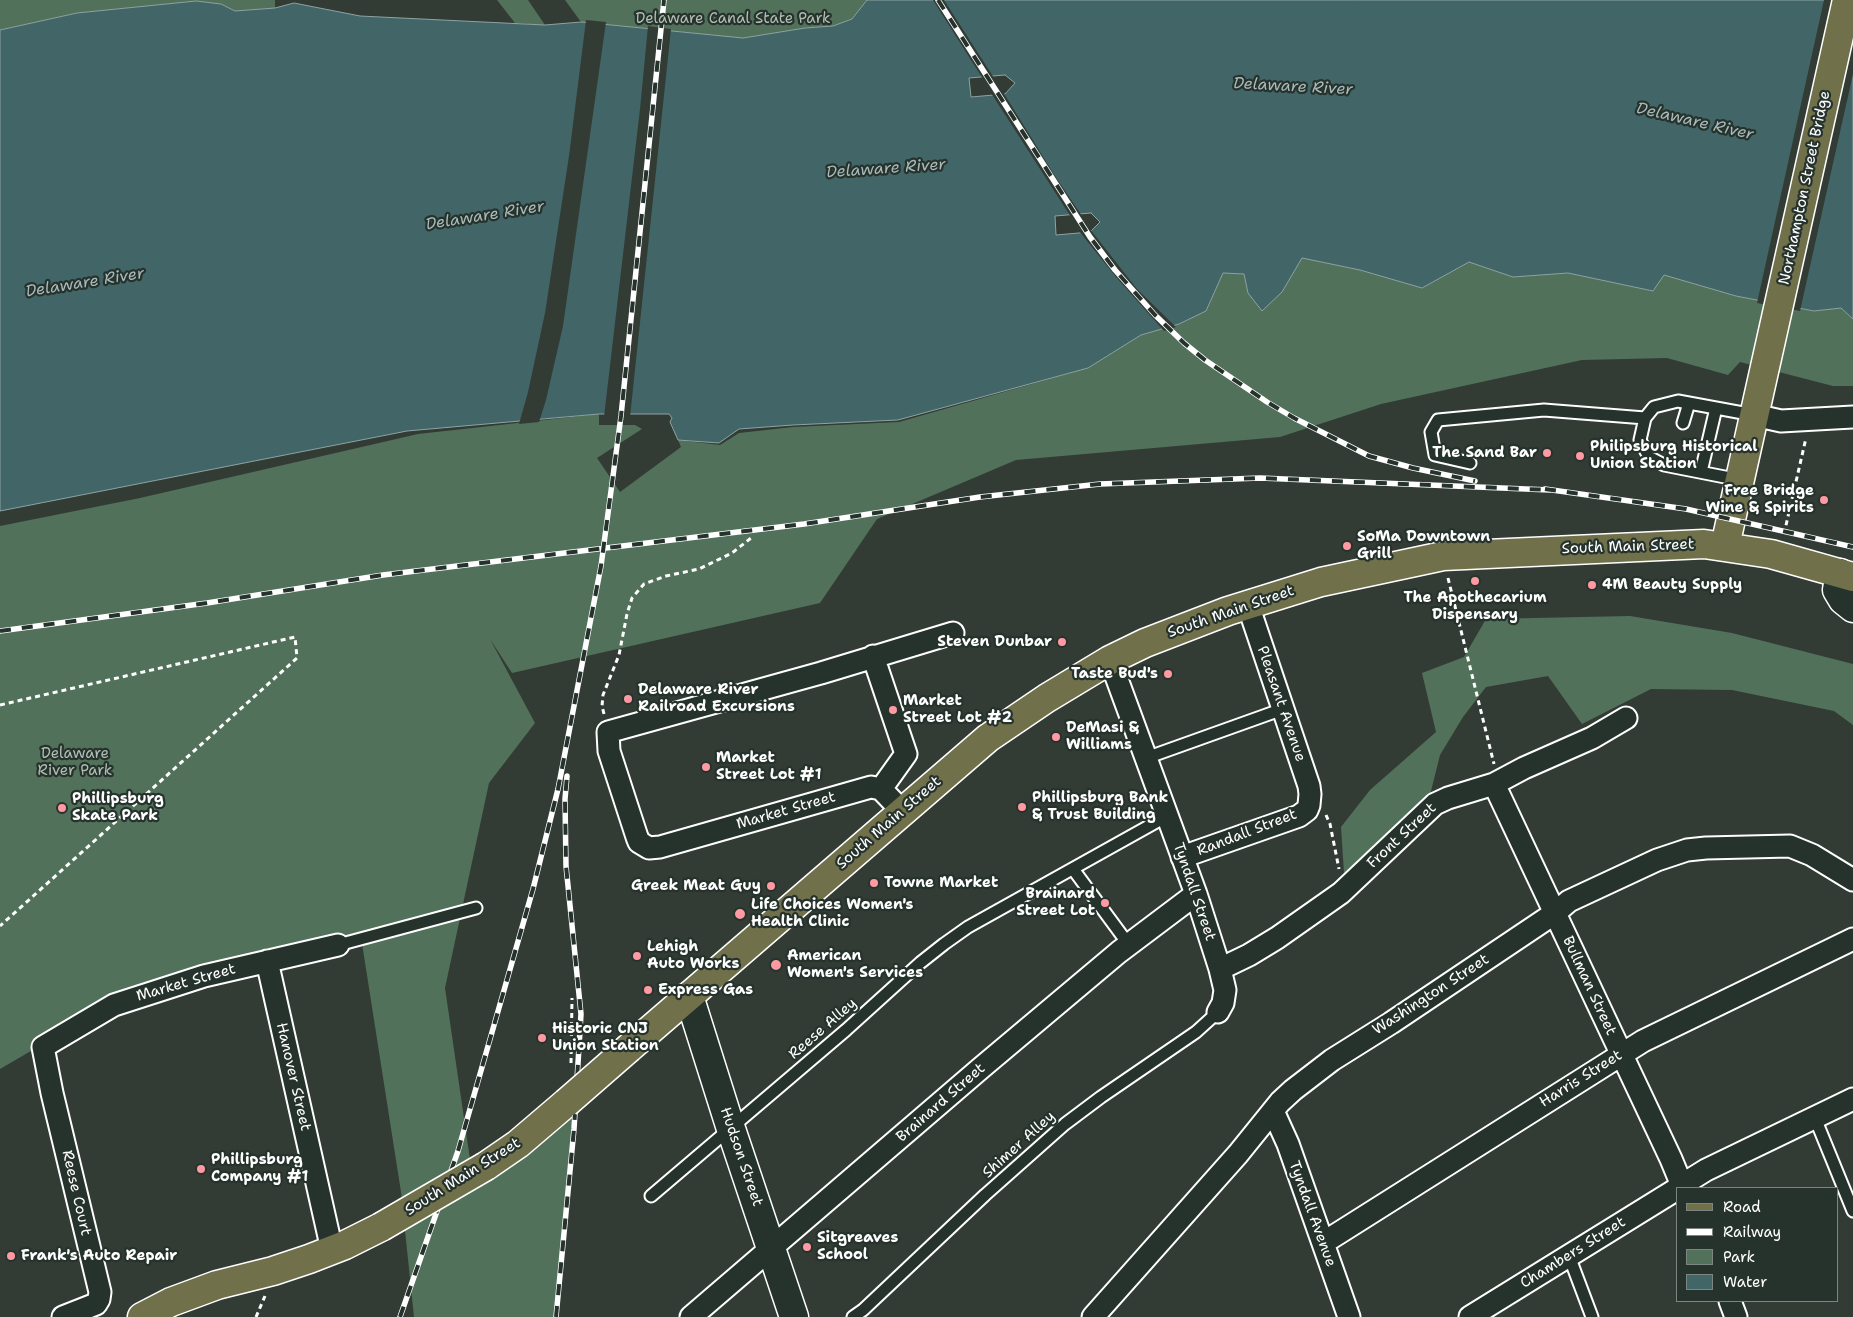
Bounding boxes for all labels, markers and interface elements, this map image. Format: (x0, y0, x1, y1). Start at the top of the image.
park label: Delaware Canal State Park (635, 10, 831, 28)
water label: Delaware River (1233, 74, 1353, 100)
street label: Northampton Street Bridge (1776, 89, 1834, 287)
water label: Delaware River (1634, 99, 1756, 145)
water label: Delaware River (825, 155, 947, 183)
water label: Delaware River (424, 197, 546, 235)
water label: Delaware River (24, 264, 146, 302)
place label: Philipsburg Historical Union Station (1590, 438, 1757, 473)
place label: The Sand Bar (1432, 444, 1537, 462)
marker: The Sand Bar (1541, 447, 1553, 459)
marker: Philipsburg Historical Union Station (1574, 450, 1586, 462)
place label: Free Bridge Wine & Spirits (1705, 482, 1814, 517)
marker: Free Bridge Wine & Spirits (1818, 494, 1830, 506)
place label: SoMa Downtown Grill (1357, 528, 1490, 563)
street label: South Main Street (1561, 536, 1695, 558)
marker: SoMa Downtown Grill (1341, 540, 1353, 552)
marker: The Apothecarium Dispensary (1469, 575, 1481, 587)
place label: 4M Beauty Supply (1602, 576, 1742, 594)
marker: 4M Beauty Supply (1586, 579, 1598, 591)
street label: South Main Street (1165, 582, 1297, 642)
place label: The Apothecarium Dispensary (1403, 589, 1547, 624)
place label: Steven Dunbar (937, 633, 1052, 651)
marker: Steven Dunbar (1056, 636, 1068, 648)
street label: Pleasant Avenue (1253, 644, 1309, 764)
place label: Taste Bud's (1071, 665, 1158, 683)
marker: Taste Bud's (1162, 668, 1174, 680)
place label: Delaware River Railroad Excursions (638, 681, 795, 716)
place label: Market Street Lot #2 (903, 692, 1012, 727)
marker: Delaware River Railroad Excursions (622, 693, 634, 705)
marker: Market Street Lot #2 (887, 704, 899, 716)
place label: DeMasi & Williams (1066, 719, 1139, 754)
marker: DeMasi & Williams (1050, 731, 1062, 743)
park label: Delaware River Park (38, 745, 112, 780)
place label: Market Street Lot #1 (716, 749, 822, 784)
marker: Market Street Lot #1 (700, 761, 712, 773)
street label: South Main Street (833, 773, 945, 873)
street label: Market Street (734, 788, 838, 834)
place label: Phillipsburg Bank & Trust Building (1032, 789, 1168, 824)
place label: Phillipsburg Skate Park (72, 790, 164, 825)
street label: Front Street (1364, 799, 1440, 873)
marker: Phillipsburg Bank & Trust Building (1016, 801, 1028, 813)
marker: Phillipsburg Skate Park (56, 802, 68, 814)
street label: Randall Street (1195, 806, 1299, 860)
street label: Tyndall Street (1169, 841, 1219, 943)
place label: Towne Market (884, 874, 998, 892)
place label: Greek Meat Guy (631, 877, 761, 895)
marker: Towne Market (868, 877, 880, 889)
marker: Greek Meat Guy (765, 880, 777, 892)
place label: Brainard Street Lot (1016, 885, 1095, 920)
place label: Life Choices Women's Health Clinic (751, 896, 914, 931)
marker: Brainard Street Lot (1099, 897, 1111, 909)
marker: Life Choices Women's Health Clinic (733, 907, 747, 921)
street label: Bullman Street (1558, 934, 1620, 1038)
place label: Lehigh Auto Works (647, 938, 739, 973)
place label: American Women's Services (787, 947, 923, 982)
marker: Lehigh Auto Works (631, 950, 643, 962)
street label: Washington Street (1369, 951, 1493, 1039)
marker: American Women's Services (769, 958, 783, 972)
street label: Market Street (134, 960, 238, 1006)
place label: Express Gas (658, 981, 753, 999)
marker: Express Gas (642, 984, 654, 996)
street label: Reese Alley (785, 995, 861, 1063)
place label: Historic CNJ Union Station (552, 1020, 659, 1055)
street label: Hanover Street (272, 1021, 314, 1133)
marker: Historic CNJ Union Station (536, 1032, 548, 1044)
street label: Harris Street (1536, 1047, 1626, 1111)
street label: Brainard Street (893, 1060, 989, 1146)
street label: Hudson Street (716, 1105, 766, 1209)
street label: Shimer Alley (979, 1108, 1059, 1182)
street label: South Main Street (402, 1134, 524, 1220)
street label: Reese Court (57, 1149, 95, 1237)
place label: Phillipsburg Company #1 (211, 1151, 308, 1186)
street label: Tyndall Avenue (1285, 1159, 1339, 1269)
marker: Phillipsburg Company #1 (195, 1163, 207, 1175)
legend (1676, 1187, 1838, 1302)
text: Road (1723, 1197, 1761, 1217)
street label: Chambers Street (1517, 1213, 1629, 1293)
text: Railway (1723, 1222, 1781, 1242)
place label: Sitgreaves School (817, 1229, 898, 1264)
marker: Sitgreaves School (801, 1241, 813, 1253)
place label: Frank's Auto Repair (21, 1247, 177, 1265)
text: Park (1723, 1247, 1755, 1267)
marker: Frank's Auto Repair (5, 1250, 17, 1262)
text: Water (1723, 1272, 1767, 1292)

